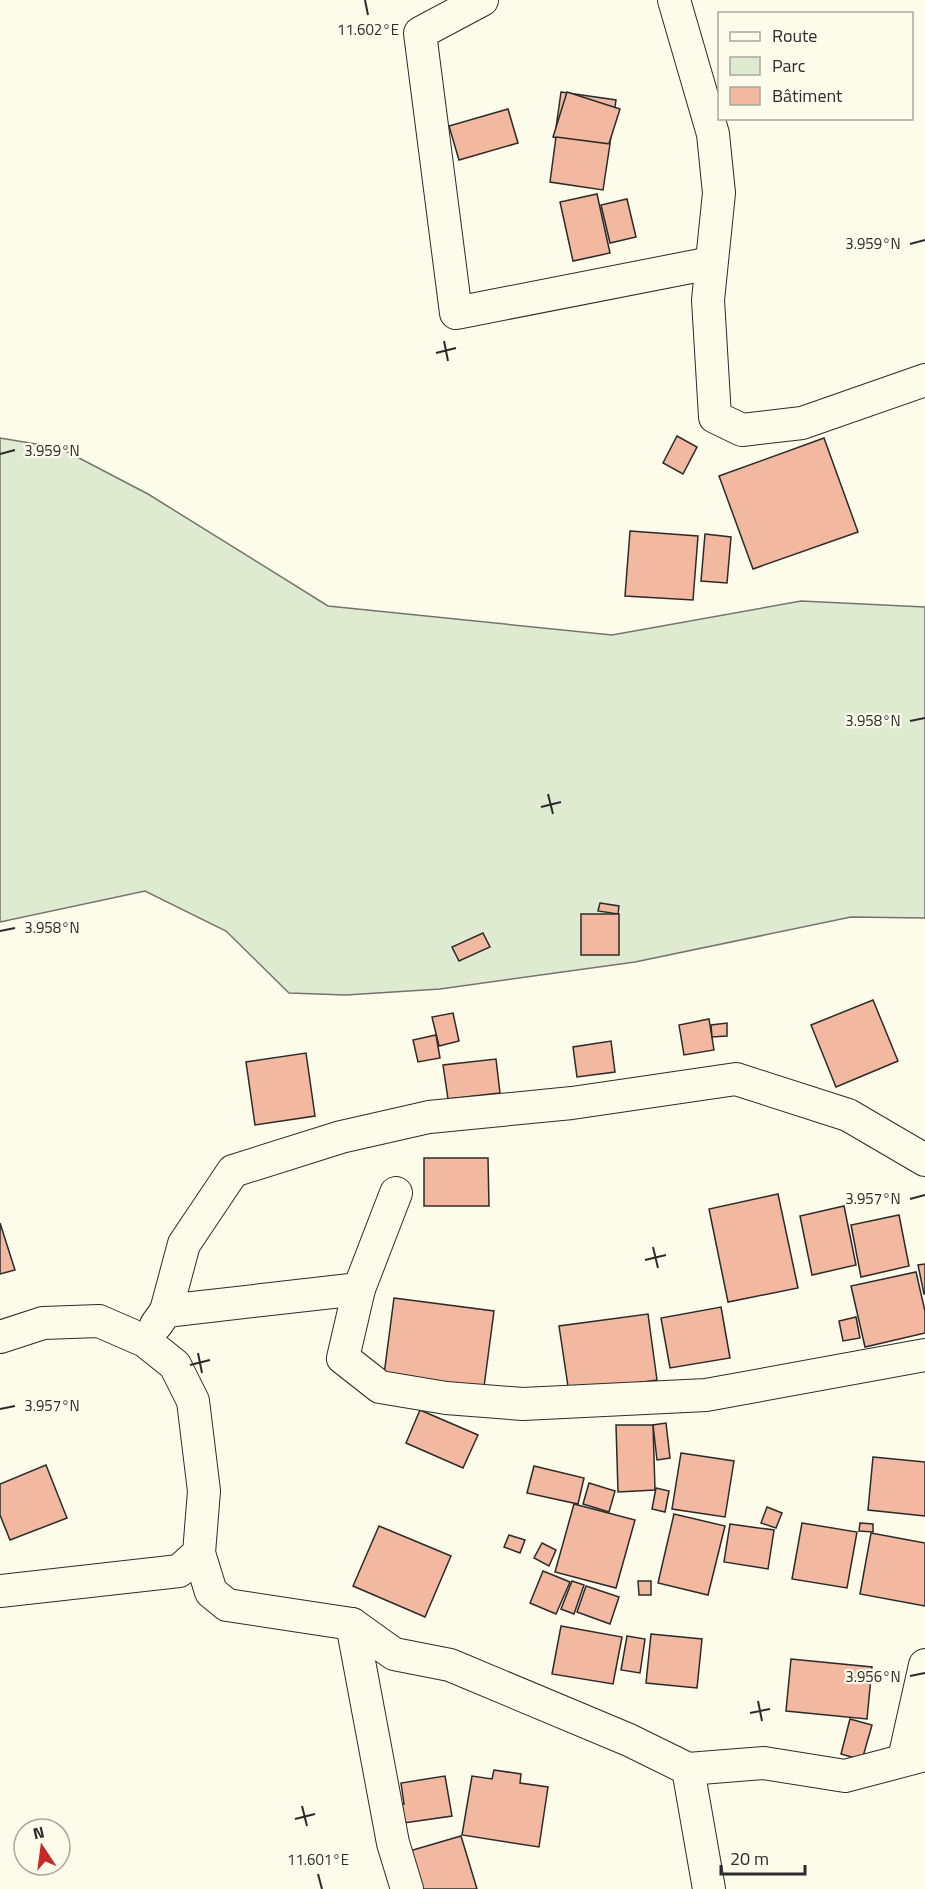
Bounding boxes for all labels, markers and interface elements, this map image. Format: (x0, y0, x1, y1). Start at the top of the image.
legend (718, 12, 913, 120)
text: 11.602°E (337, 18, 399, 41)
text: Route (772, 22, 817, 49)
text: Parc (772, 52, 806, 79)
text: Bâtiment (772, 82, 843, 109)
text: 3.959°N (845, 232, 901, 255)
text: 3.959°N (24, 439, 80, 462)
text: 3.958°N (845, 709, 901, 732)
text: 3.958°N (24, 916, 80, 939)
text: 3.957°N (845, 1187, 901, 1210)
text: 3.957°N (24, 1394, 80, 1417)
text: 3.956°N (845, 1665, 901, 1688)
north arrow (12, 1817, 72, 1877)
text: N (31, 1819, 47, 1845)
scale bar (721, 1838, 805, 1876)
text: 20 m (730, 1845, 769, 1872)
text: 11.601°E (287, 1848, 349, 1871)

